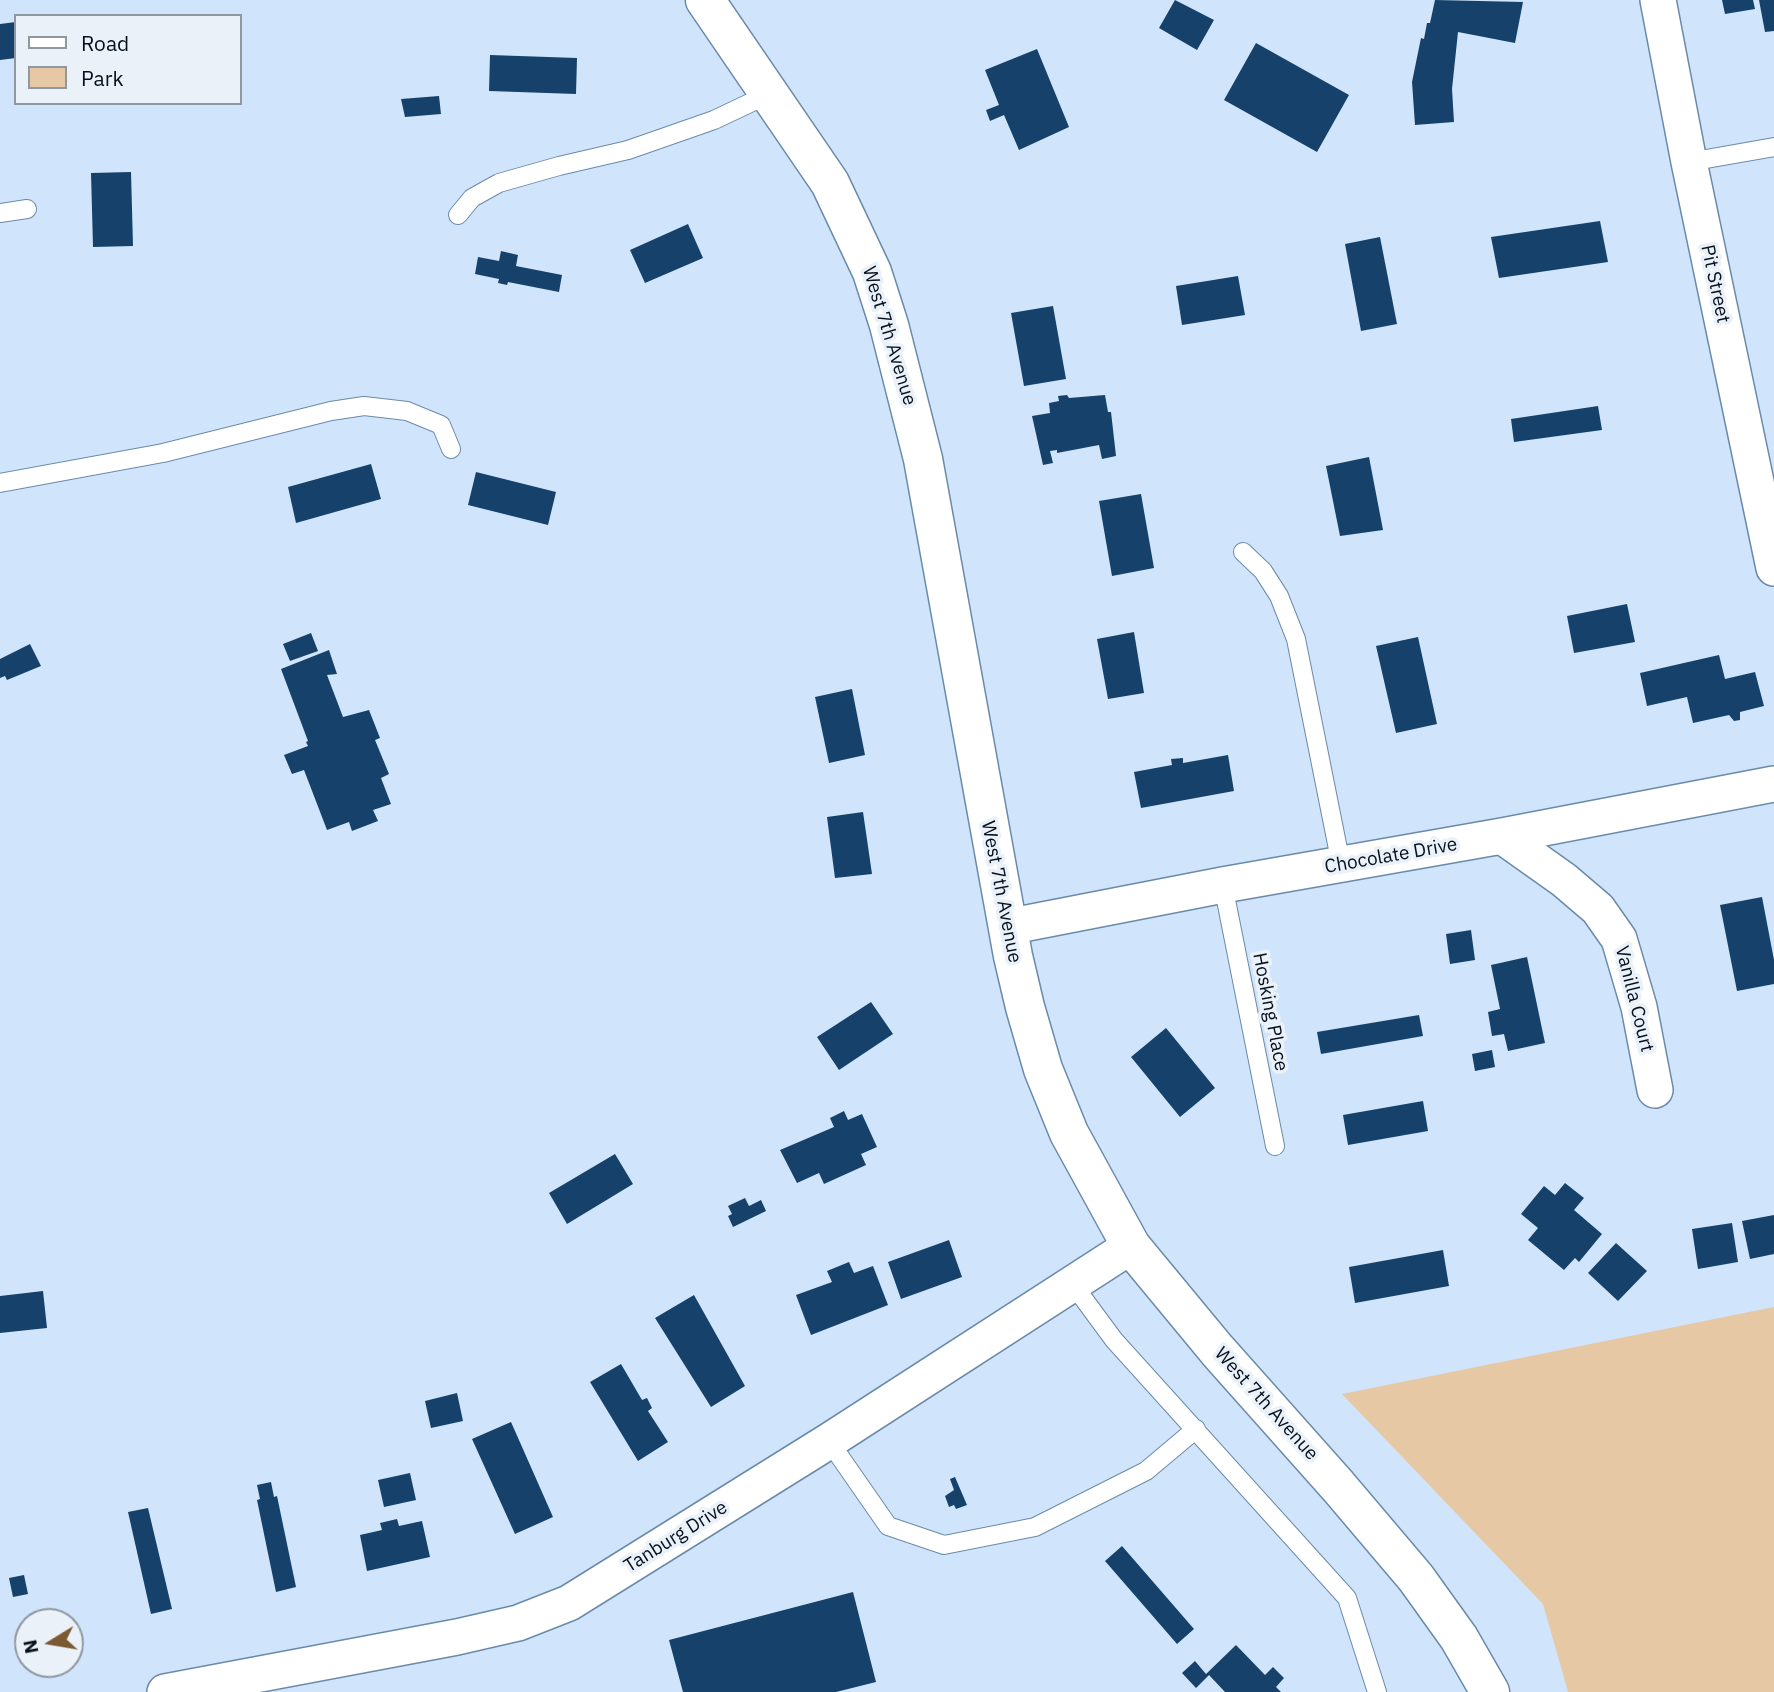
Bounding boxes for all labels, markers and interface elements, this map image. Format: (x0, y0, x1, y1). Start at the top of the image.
legend (14, 14, 242, 105)
text: Road (81, 29, 129, 57)
text: Park (81, 64, 124, 92)
street label: Pit Street (1696, 243, 1734, 325)
street label: West 7th Avenue (857, 264, 921, 408)
street label: West 7th Avenue (976, 819, 1026, 965)
street label: Chocolate Drive (1323, 833, 1459, 879)
street label: Vanilla Court (1610, 944, 1658, 1054)
street label: Hosking Place (1247, 951, 1293, 1073)
street label: West 7th Avenue (1209, 1343, 1323, 1465)
street label: Tanburg Drive (620, 1496, 732, 1578)
north arrow (14, 1608, 84, 1678)
text: N (17, 1638, 43, 1656)

